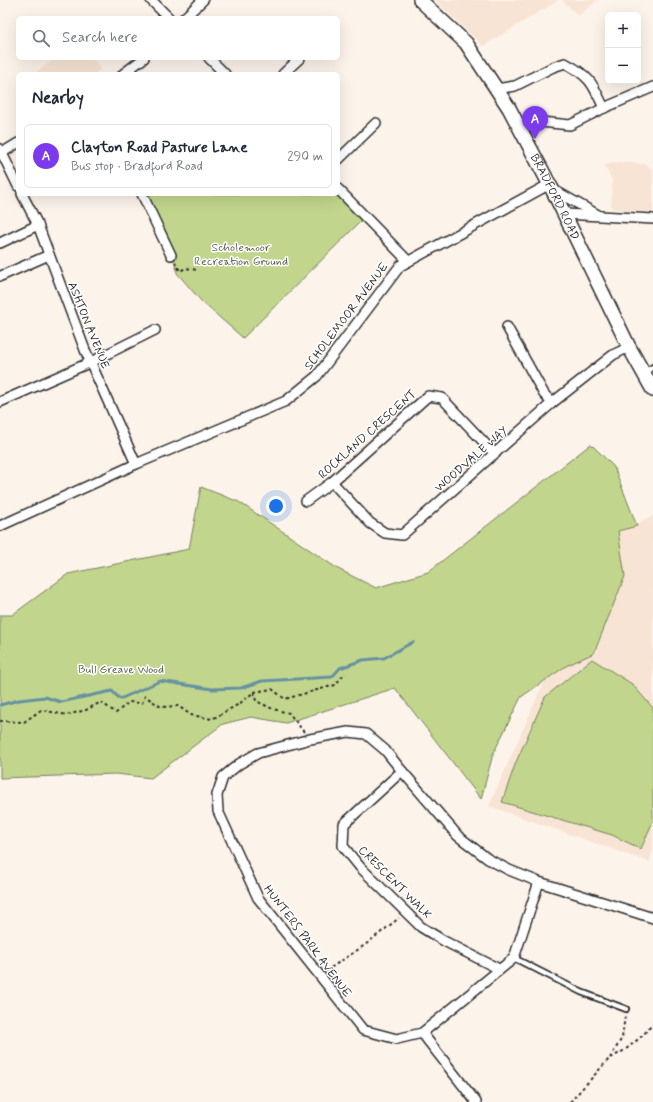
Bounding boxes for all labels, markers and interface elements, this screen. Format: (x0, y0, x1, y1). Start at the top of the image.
map controls (605, 12, 641, 84)
button: + (605, 12, 641, 48)
search box (16, 16, 340, 60)
icon: search (30, 27, 52, 49)
text: Search here (62, 28, 138, 48)
button: − (605, 48, 641, 84)
text: Nearby (32, 87, 84, 109)
pin: A (522, 106, 548, 139)
text: Clayton Road Pasture Lane (71, 138, 248, 158)
text: A (42, 148, 50, 165)
text: 290 m (287, 148, 323, 165)
street label: BRADFORD ROAD (526, 151, 583, 243)
text: Bus stop · Bradford Road (71, 158, 203, 175)
park label: Scholemoor Recreation Ground (194, 240, 288, 270)
street label: SCHOLEMOOR AVENUE (301, 259, 393, 374)
street label: ASHTON AVENUE (63, 280, 113, 371)
street label: ROCKLAND CRESCENT (315, 386, 420, 483)
street label: WOODVALE WAY (432, 423, 512, 496)
your location (266, 496, 286, 516)
park label: Bull Greave Wood (78, 662, 164, 678)
street label: CRESCENT WALK (354, 843, 434, 923)
street label: HUNTERS PARK AVENUE (260, 882, 355, 1001)

